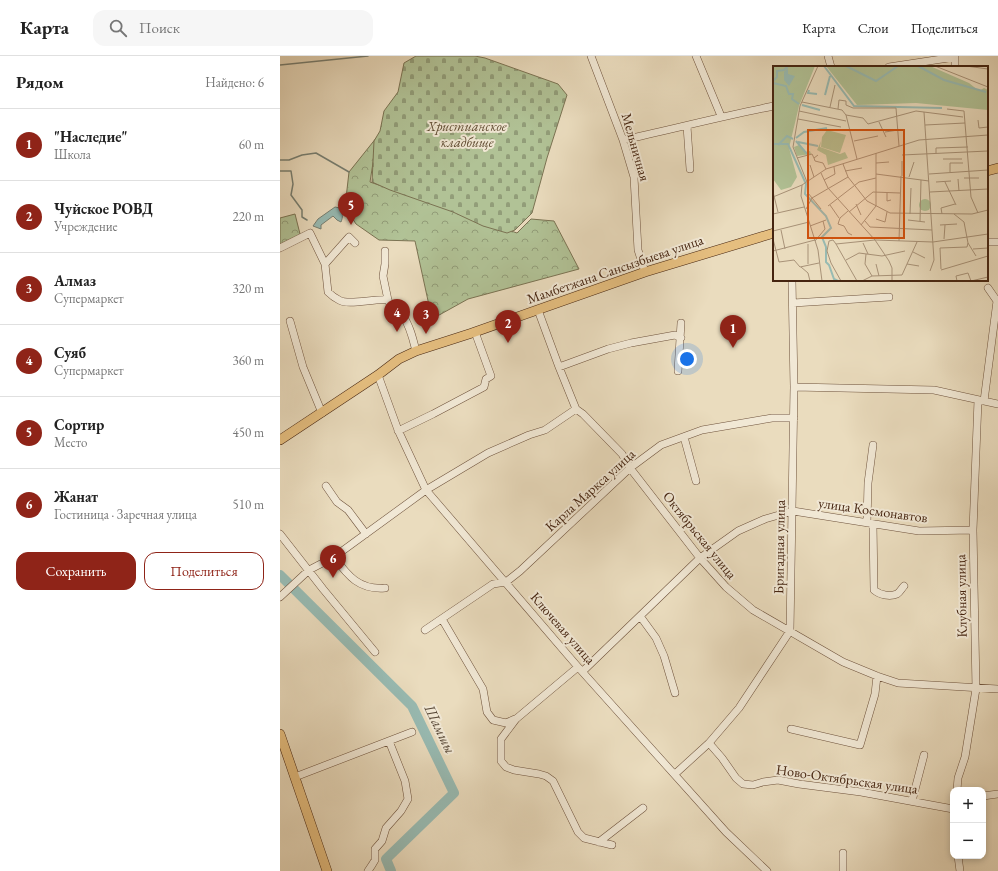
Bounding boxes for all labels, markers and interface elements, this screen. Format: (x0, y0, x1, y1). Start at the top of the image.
search box (93, 10, 373, 46)
text: Карта (20, 15, 69, 40)
icon: search (107, 17, 129, 39)
text: Поиск (139, 18, 180, 37)
text: Карта (802, 19, 836, 37)
text: Слои (858, 19, 889, 37)
text: Поделиться (911, 19, 978, 37)
inset map (773, 66, 988, 281)
text: Рядом (16, 71, 64, 93)
text: Найдено: 6 (205, 74, 264, 91)
street label: Мельничная (618, 111, 654, 183)
park label: Христианское кладбище (426, 117, 507, 151)
text: "Наследие" (54, 127, 127, 146)
text: 1 (26, 136, 32, 153)
text: 60 m (239, 136, 264, 153)
text: Школа (54, 146, 91, 163)
pin: 5 (338, 192, 364, 225)
text: Чуйское РОВД (54, 199, 153, 218)
text: 2 (26, 208, 32, 225)
text: 220 m (233, 208, 264, 225)
text: Учреждение (54, 218, 118, 235)
street label: Мамбетжана Сансызбыева улица (524, 230, 706, 308)
text: Алмаз (54, 271, 96, 290)
text: 3 (26, 280, 32, 297)
text: 320 m (233, 280, 264, 297)
text: Супермаркет (54, 290, 124, 307)
pin: 4 (384, 299, 410, 332)
pin: 3 (413, 301, 439, 334)
pin: 2 (495, 310, 521, 343)
pin: 1 (720, 315, 746, 348)
text: Суяб (54, 343, 86, 362)
your location (677, 349, 697, 369)
text: 4 (26, 352, 32, 369)
text: 360 m (233, 352, 264, 369)
text: Супермаркет (54, 362, 124, 379)
text: Сортир (54, 415, 104, 434)
text: 5 (26, 424, 32, 441)
text: 450 m (233, 424, 264, 441)
text: Место (54, 434, 87, 451)
street label: Карла Маркса улица (541, 445, 639, 535)
text: Жанат (54, 487, 98, 506)
street label: Октябрьская улица (659, 487, 741, 583)
street label: улица Космонавтов (817, 493, 929, 527)
text: 6 (26, 496, 32, 513)
text: 510 m (233, 496, 264, 513)
street label: Бригадная улица (769, 499, 789, 594)
text: Гостиница · Заречная улица (54, 506, 197, 523)
pin: 6 (320, 545, 346, 578)
button: Сохранить (16, 552, 136, 590)
button: Поделиться (144, 552, 264, 590)
street label: Клубная улица (951, 554, 971, 638)
street label: Ключевая улица (527, 588, 600, 668)
water label: Шамшы (420, 700, 460, 756)
street label: Ново-Октябрьская улица (775, 760, 919, 798)
map controls (950, 787, 986, 859)
button: + (950, 787, 986, 823)
button: − (950, 823, 986, 859)

